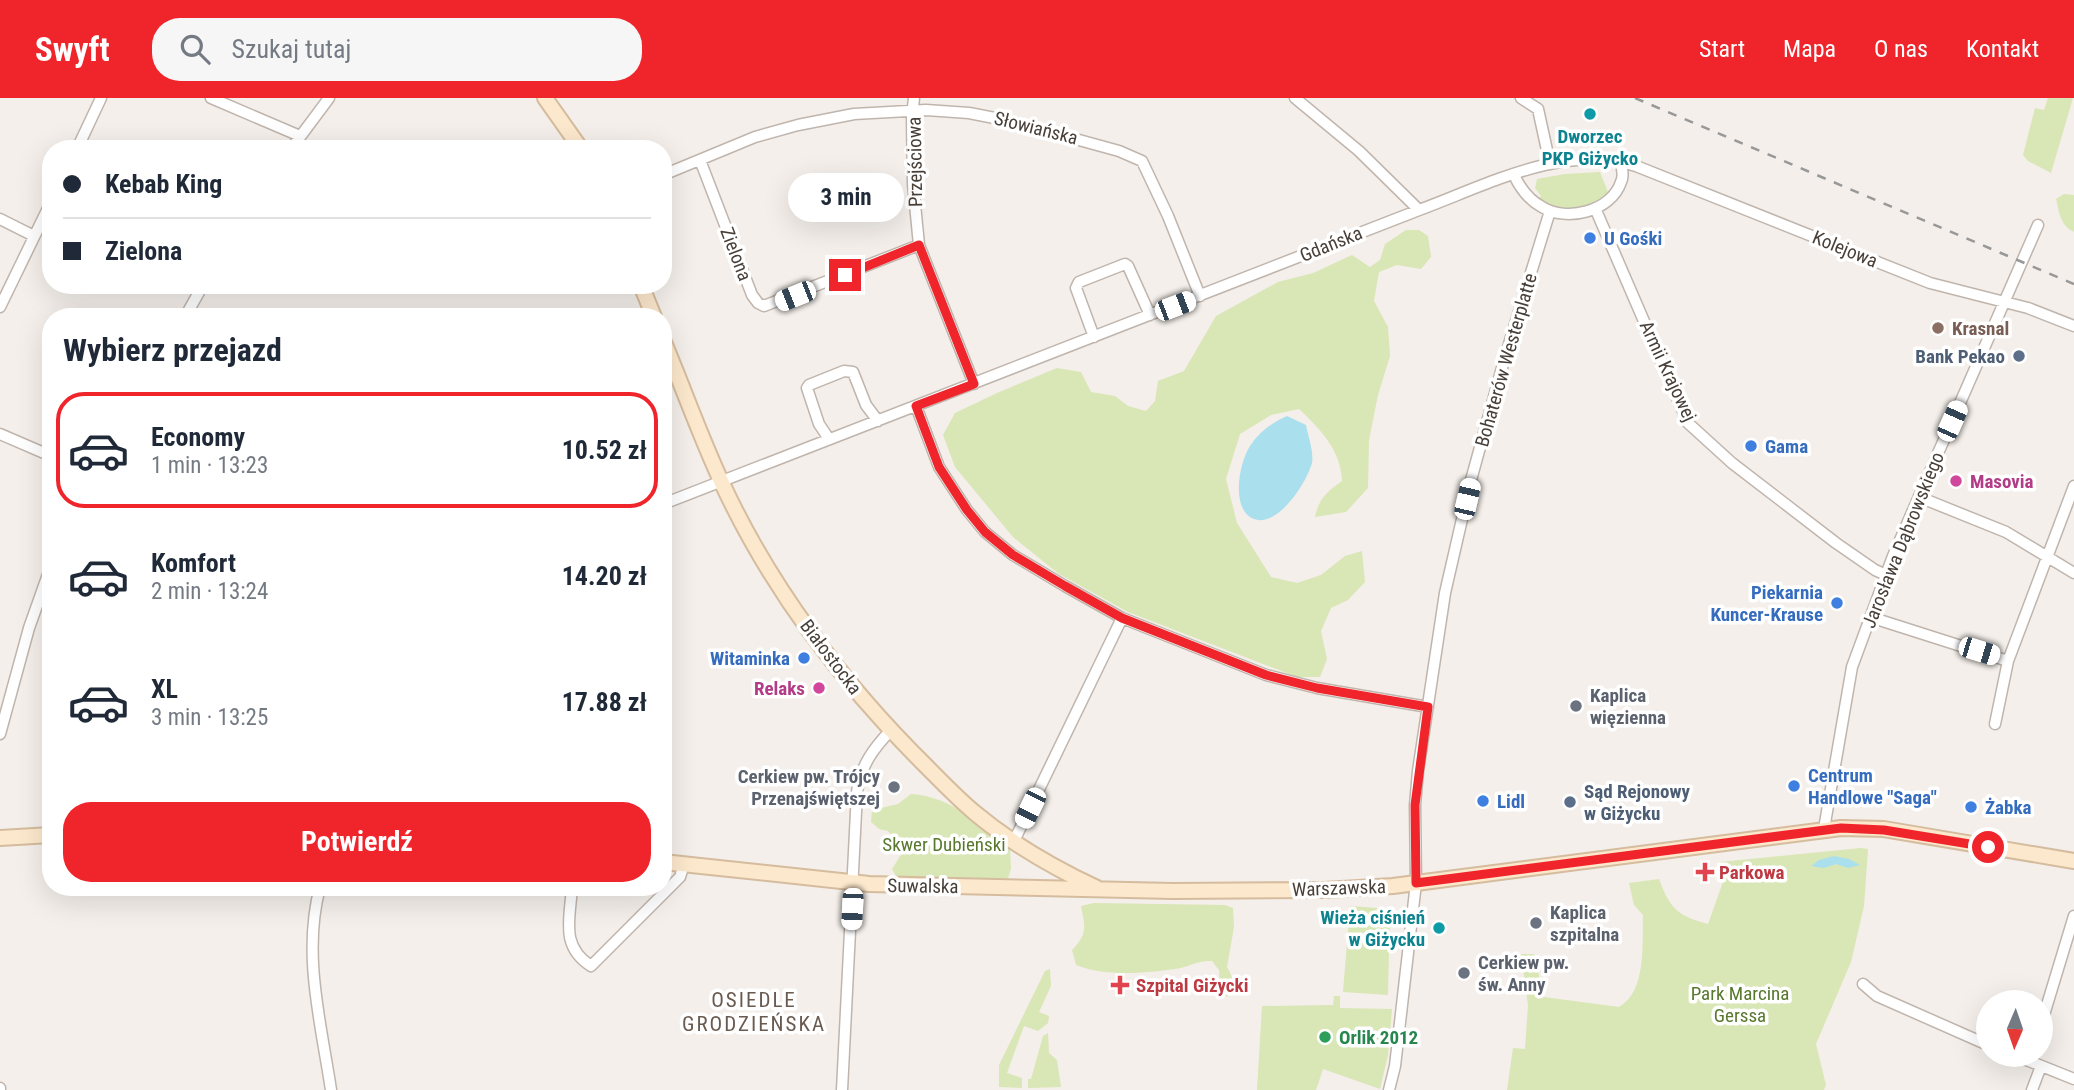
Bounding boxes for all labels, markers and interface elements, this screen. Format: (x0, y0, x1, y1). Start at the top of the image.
search box (152, 18, 642, 81)
text: Swyft (35, 30, 110, 69)
icon: search (176, 30, 214, 68)
text: Szukaj tutaj (232, 34, 351, 64)
text: Start (1699, 35, 1745, 63)
text: Mapa (1783, 35, 1836, 63)
text: O nas (1874, 35, 1928, 63)
text: Kontakt (1966, 35, 2039, 63)
street label: Słowiańska (992, 106, 1080, 150)
marker: Dworzec PKP Giżycko (1582, 106, 1598, 122)
street label: Przejściowa (903, 117, 927, 207)
place label: Dworzec PKP Giżycko (1542, 125, 1638, 170)
text: Kebab King (105, 169, 222, 199)
callout: 3 min (787, 174, 903, 222)
text: 3 min (820, 184, 872, 211)
street label: Gdańska (1296, 221, 1366, 267)
street label: Zielona (715, 224, 757, 284)
street label: Kolejowa (1809, 226, 1881, 272)
place label: U Gośki (1604, 227, 1662, 250)
marker: U Gośki (1582, 230, 1598, 246)
text: Zielona (105, 236, 182, 266)
route end (829, 259, 861, 291)
street label: Bohaterów Westerplatte (1470, 270, 1542, 450)
car (772, 278, 819, 314)
car (1152, 289, 1199, 323)
street label: Armii Krajowej (1635, 317, 1701, 425)
place label: Krasnal (1952, 317, 2009, 340)
marker: Krasnal (1930, 320, 1946, 336)
text: Wybierz przejazd (63, 331, 282, 369)
place label: Bank Pekao (1915, 345, 2005, 368)
marker: Bank Pekao (2011, 348, 2027, 364)
car (1934, 398, 1971, 444)
icon: car (67, 419, 130, 482)
text: Economy (151, 422, 245, 452)
text: 10.52 zł (562, 435, 647, 465)
place label: Gama (1765, 435, 1808, 458)
marker: Gama (1743, 438, 1759, 454)
street label: Jarosława Dąbrowskiego (1857, 449, 1949, 631)
text: 1 min · 13:23 (151, 452, 268, 479)
place label: Masovia (1970, 470, 2034, 493)
marker: Masovia (1948, 473, 1964, 489)
car (1453, 476, 1482, 522)
icon: car (67, 545, 130, 608)
text: Komfort (151, 548, 236, 578)
text: 14.20 zł (562, 561, 647, 591)
text: 2 min · 13:24 (151, 578, 268, 605)
place label: Piekarnia Kuncer-Krause (1710, 581, 1823, 626)
marker: Piekarnia Kuncer-Krause (1829, 595, 1845, 611)
street label: Białostocka (795, 615, 867, 699)
car (1956, 635, 2003, 667)
place label: Witaminka (710, 647, 790, 670)
marker: Witaminka (796, 650, 812, 666)
icon: car (67, 671, 130, 734)
text: XL (151, 674, 178, 704)
place label: Relaks (754, 677, 805, 700)
marker: Relaks (811, 680, 827, 696)
place label: Kaplica więzienna (1590, 684, 1666, 729)
text: 17.88 zł (562, 687, 647, 717)
marker: Kaplica więzienna (1568, 698, 1584, 714)
text: 3 min · 13:25 (151, 704, 268, 731)
place label: Centrum Handlowe "Saga" (1808, 764, 1937, 809)
place label: Cerkiew pw. Trójcy Przenajświętszej (738, 765, 881, 810)
marker: Centrum Handlowe "Saga" (1786, 778, 1802, 794)
marker: Cerkiew pw. Trójcy Przenajświętszej (886, 779, 902, 795)
place label: Sąd Rejonowy w Giżycku (1584, 780, 1691, 825)
car (1012, 785, 1049, 831)
place label: Lidl (1497, 790, 1525, 813)
marker: Lidl (1475, 793, 1491, 809)
marker: Sąd Rejonowy w Giżycku (1562, 794, 1578, 810)
place label: Żabka (1985, 796, 2032, 819)
marker: Żabka (1963, 799, 1979, 815)
button: Potwierdź (63, 802, 651, 882)
route start (1972, 831, 2004, 863)
park label: Skwer Dubieński (882, 833, 1006, 856)
place label: Parkowa (1719, 861, 1785, 884)
marker: Parkowa (1697, 864, 1713, 880)
street label: Suwalska (887, 874, 959, 898)
street label: Warszawska (1292, 875, 1386, 901)
car (841, 887, 864, 931)
place label: Kaplica szpitalna (1550, 901, 1619, 946)
place label: Wieża ciśnień w Giżycku (1320, 906, 1425, 951)
marker: Kaplica szpitalna (1528, 915, 1544, 931)
marker: Wieża ciśnień w Giżycku (1431, 920, 1447, 936)
place label: Cerkiew pw. św. Anny (1478, 951, 1569, 996)
marker: Cerkiew pw. św. Anny (1456, 965, 1472, 981)
place label: Szpital Giżycki (1136, 974, 1248, 997)
marker: Szpital Giżycki (1110, 975, 1130, 995)
park label: Park Marcina Gerssa (1691, 982, 1789, 1027)
district label: OSIEDLE GRODZIEŃSKA (682, 988, 826, 1036)
north arrow (1976, 990, 2053, 1068)
map controls (1976, 990, 2053, 1067)
place label: Orlik 2012 (1339, 1026, 1418, 1049)
marker: Orlik 2012 (1317, 1029, 1333, 1045)

